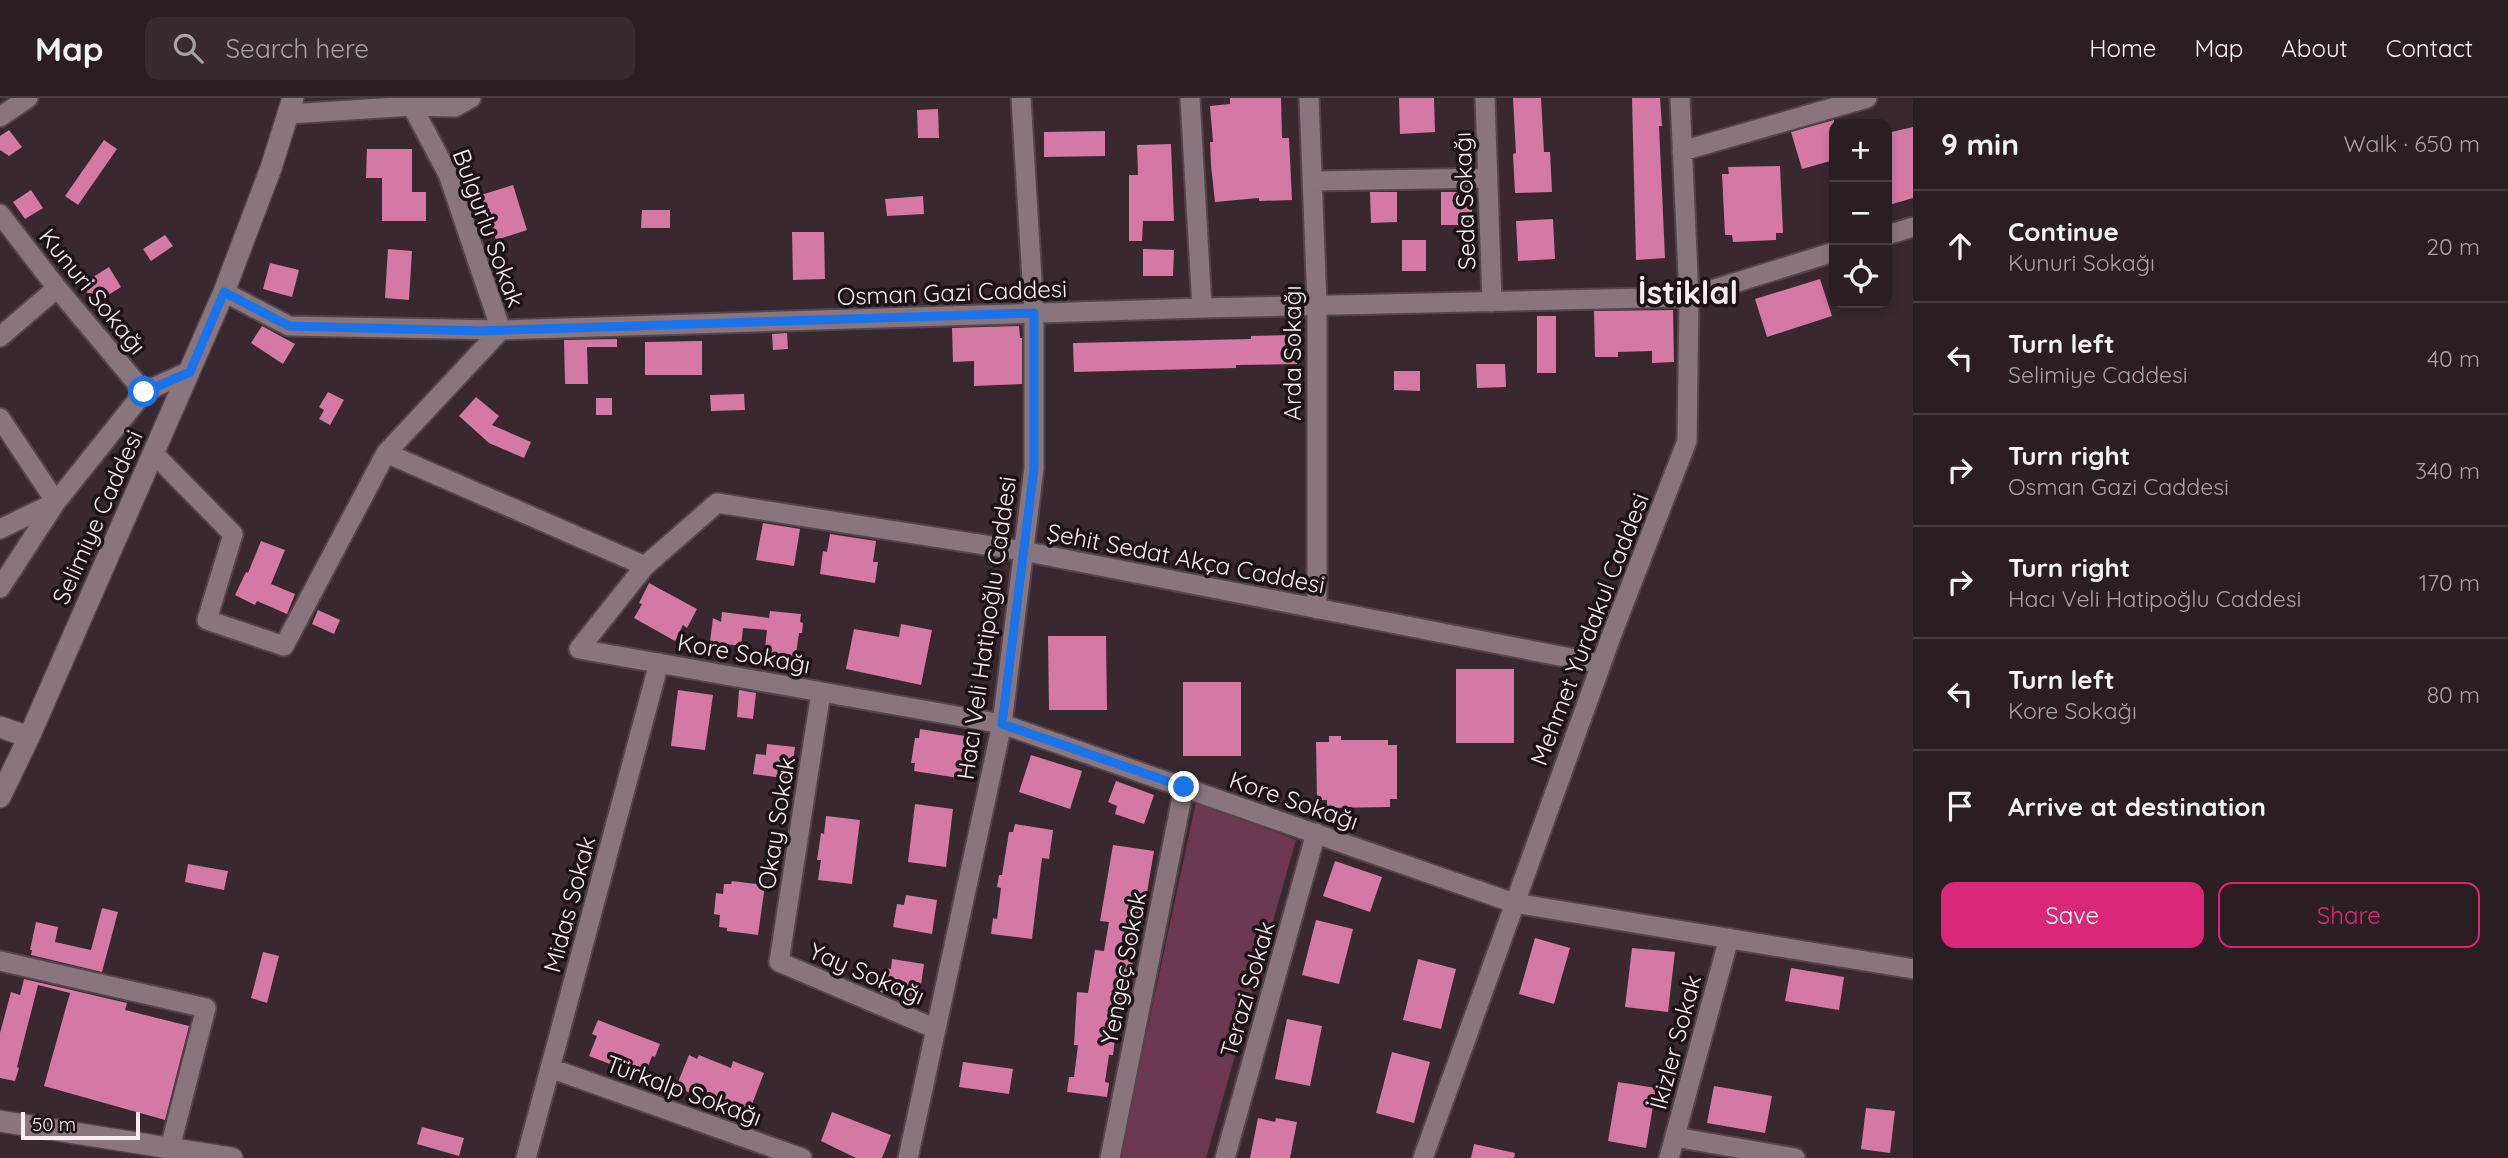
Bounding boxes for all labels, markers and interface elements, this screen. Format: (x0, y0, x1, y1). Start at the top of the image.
search box (145, 17, 635, 80)
text: Map (35, 28, 103, 69)
icon: search (169, 29, 207, 67)
text: Search here (225, 32, 369, 65)
text: Home (2089, 33, 2156, 63)
text: Map (2194, 33, 2243, 63)
text: About (2281, 33, 2348, 63)
text: Contact (2386, 33, 2473, 63)
map controls (1829, 119, 1892, 308)
button: + (1829, 119, 1892, 182)
text: 9 min (1941, 125, 2019, 163)
text: Walk · 650 m (2344, 129, 2480, 158)
street label: Seda Sokağı (1447, 131, 1481, 271)
street label: Bulgurlu Sokak (447, 145, 531, 311)
button: − (1829, 182, 1892, 245)
text: Continue (2008, 215, 2119, 248)
street label: Kunuri Sokağı (33, 222, 153, 360)
icon: ahead (1941, 227, 1979, 265)
text: 20 m (2426, 232, 2480, 261)
button: locate (1829, 245, 1892, 308)
text: Kunuri Sokağı (2008, 248, 2155, 277)
district label: İstiklal (1638, 272, 1738, 312)
street label: Osman Gazi Caddesi (836, 273, 1068, 311)
street label: Arda Sokağı (1277, 285, 1307, 421)
text: Turn left (2008, 327, 2115, 360)
icon: left (1941, 339, 1979, 377)
text: 40 m (2427, 344, 2480, 373)
text: Selimiye Caddesi (2008, 360, 2188, 389)
route start (128, 376, 159, 407)
street label: Selimiye Caddesi (45, 425, 149, 609)
text: Turn right (2008, 439, 2130, 472)
icon: right (1941, 451, 1979, 489)
text: 340 m (2415, 456, 2480, 485)
text: Osman Gazi Caddesi (2008, 472, 2229, 501)
street label: Hacı Veli Hatipoğlu Caddesi (950, 474, 1022, 782)
street label: Mehmet Yurdakul Caddesi (1523, 489, 1655, 769)
street label: Şehit Sedat Akça Caddesi (1044, 516, 1328, 600)
text: Turn right (2008, 551, 2130, 584)
icon: right (1941, 563, 1979, 601)
text: 170 m (2419, 568, 2480, 597)
text: Hacı Veli Hatipoğlu Caddesi (2008, 584, 2301, 613)
street label: Kore Sokağı (675, 627, 813, 679)
text: Turn left (2008, 663, 2115, 696)
icon: left (1941, 675, 1979, 713)
text: 80 m (2427, 680, 2480, 709)
text: Kore Sokağı (2008, 696, 2137, 725)
street label: Okay Sokak (751, 754, 801, 892)
street label: Kore Sokağı (1226, 764, 1362, 836)
route end (1168, 771, 1199, 802)
icon: arrive (1941, 787, 1979, 825)
text: Arrive at destination (2008, 790, 2266, 823)
street label: Midas Sokak (536, 833, 602, 975)
button: Save (1941, 882, 2204, 948)
button: Share (2218, 882, 2480, 948)
street label: Yengeç Sokak (1093, 889, 1153, 1047)
street label: Terazi Sokak (1213, 918, 1281, 1060)
street label: Yay Sokağı (805, 935, 929, 1011)
street label: İkizler Sokak (1643, 971, 1707, 1113)
street label: Türkalp Sokağı (602, 1048, 766, 1132)
scale bar (21, 1109, 140, 1141)
text: 50 m (32, 1112, 76, 1136)

